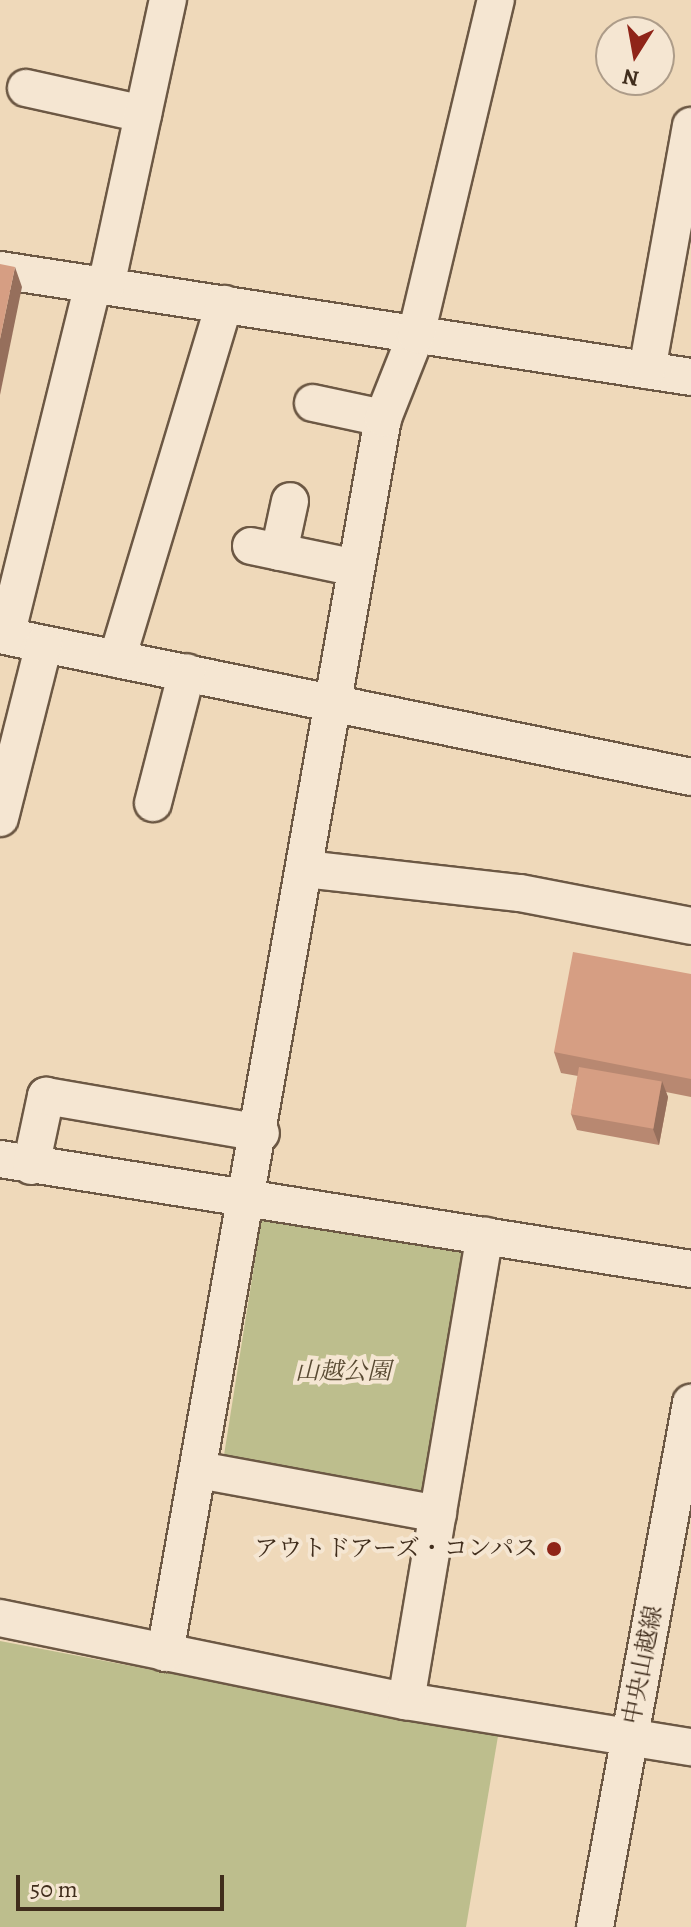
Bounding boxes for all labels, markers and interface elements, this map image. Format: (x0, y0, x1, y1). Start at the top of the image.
north arrow (595, 16, 675, 96)
text: N (620, 61, 642, 94)
park label: 山越公園 (295, 1358, 391, 1386)
place label: アウトドアーズ・コンパス (251, 1535, 538, 1563)
marker: アウトドアーズ・コンパス (545, 1540, 563, 1558)
street label: 中央山越線 (617, 1603, 669, 1727)
scale bar (20, 1859, 228, 1909)
text: 50 m (30, 1873, 78, 1905)

